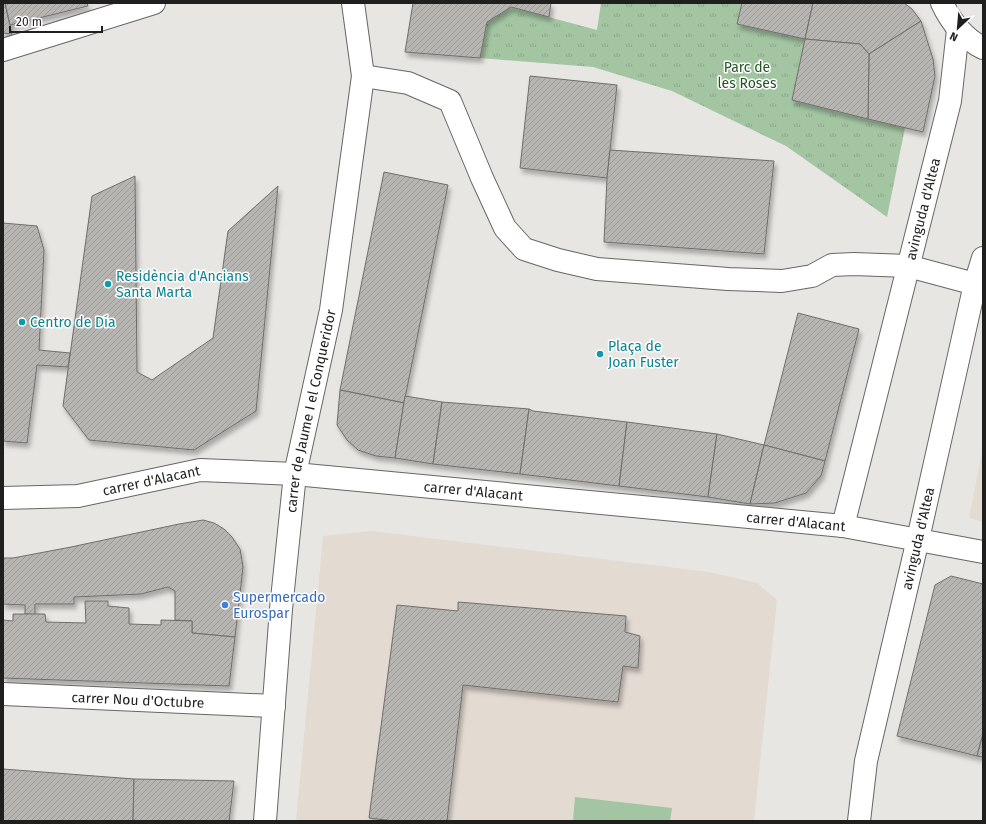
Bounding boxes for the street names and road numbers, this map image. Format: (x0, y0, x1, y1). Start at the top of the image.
street label: avinguda d'Altea (902, 156, 944, 262)
street label: carrer de Jaume I el Conqueridor (283, 307, 340, 514)
street label: carrer d'Alacant (101, 462, 203, 500)
street label: carrer d'Alacant (423, 478, 525, 505)
street label: avinguda d'Altea (898, 486, 938, 591)
street label: carrer d'Alacant (745, 509, 847, 535)
street label: carrer Nou d'Octubre (71, 689, 205, 712)

